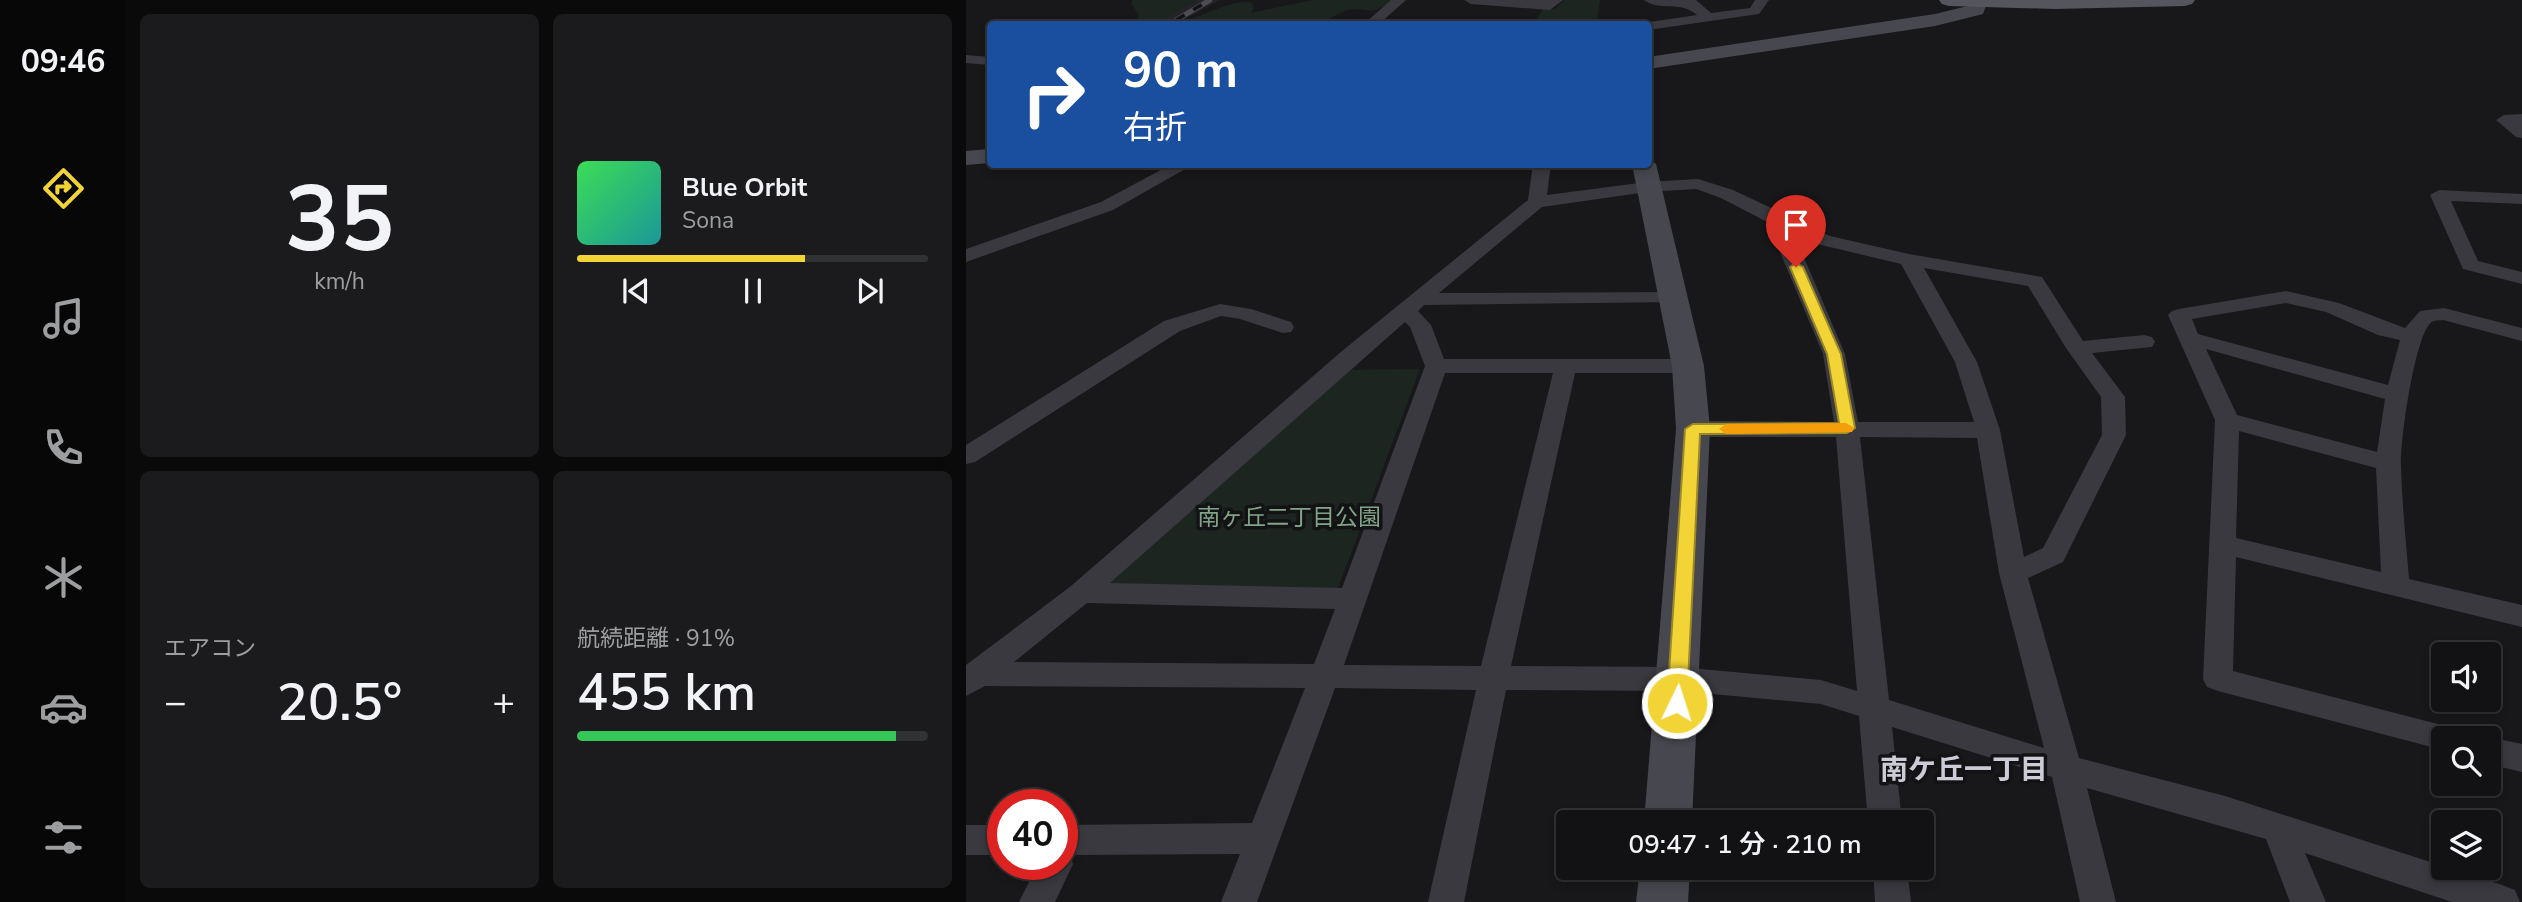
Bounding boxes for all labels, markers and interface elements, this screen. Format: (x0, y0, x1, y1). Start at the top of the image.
text: 90 m (1123, 37, 1238, 104)
text: 09:46 (21, 40, 105, 83)
icon: right (1008, 49, 1099, 140)
text: 右折 (1123, 106, 1187, 149)
text: 35 (285, 158, 394, 282)
icon: directions (39, 164, 88, 213)
text: Blue Orbit (682, 170, 807, 205)
pin (1766, 195, 1826, 267)
text: Sona (682, 205, 734, 236)
icon: arrive (1777, 206, 1815, 244)
text: km/h (314, 266, 365, 297)
icon: previous (617, 272, 655, 310)
icon: pause (734, 272, 772, 310)
icon: next (851, 272, 889, 310)
icon: music (39, 294, 88, 343)
icon: phone (39, 423, 88, 472)
park label: 南ヶ丘二丁目公園 (1197, 502, 1381, 533)
icon: climate (39, 553, 88, 602)
text: 航続距離 · 91% (577, 623, 735, 654)
text: エアコン (164, 633, 256, 664)
map controls (2431, 642, 2501, 880)
button: sound (2431, 642, 2501, 712)
text: 455 km (577, 657, 756, 728)
position arrow (1640, 666, 1714, 740)
text: 20.5° (277, 667, 402, 738)
text: − (164, 677, 187, 728)
text: + (492, 677, 515, 728)
icon: car (39, 683, 88, 732)
button: search (2431, 726, 2501, 796)
district label: 南ケ丘一丁目 (1880, 751, 2048, 789)
speed limit sign: 40 (987, 789, 1078, 880)
button: layers (2431, 810, 2501, 880)
icon: filters (39, 813, 88, 862)
text: 09:47 · 1 分 · 210 m (1629, 827, 1861, 862)

